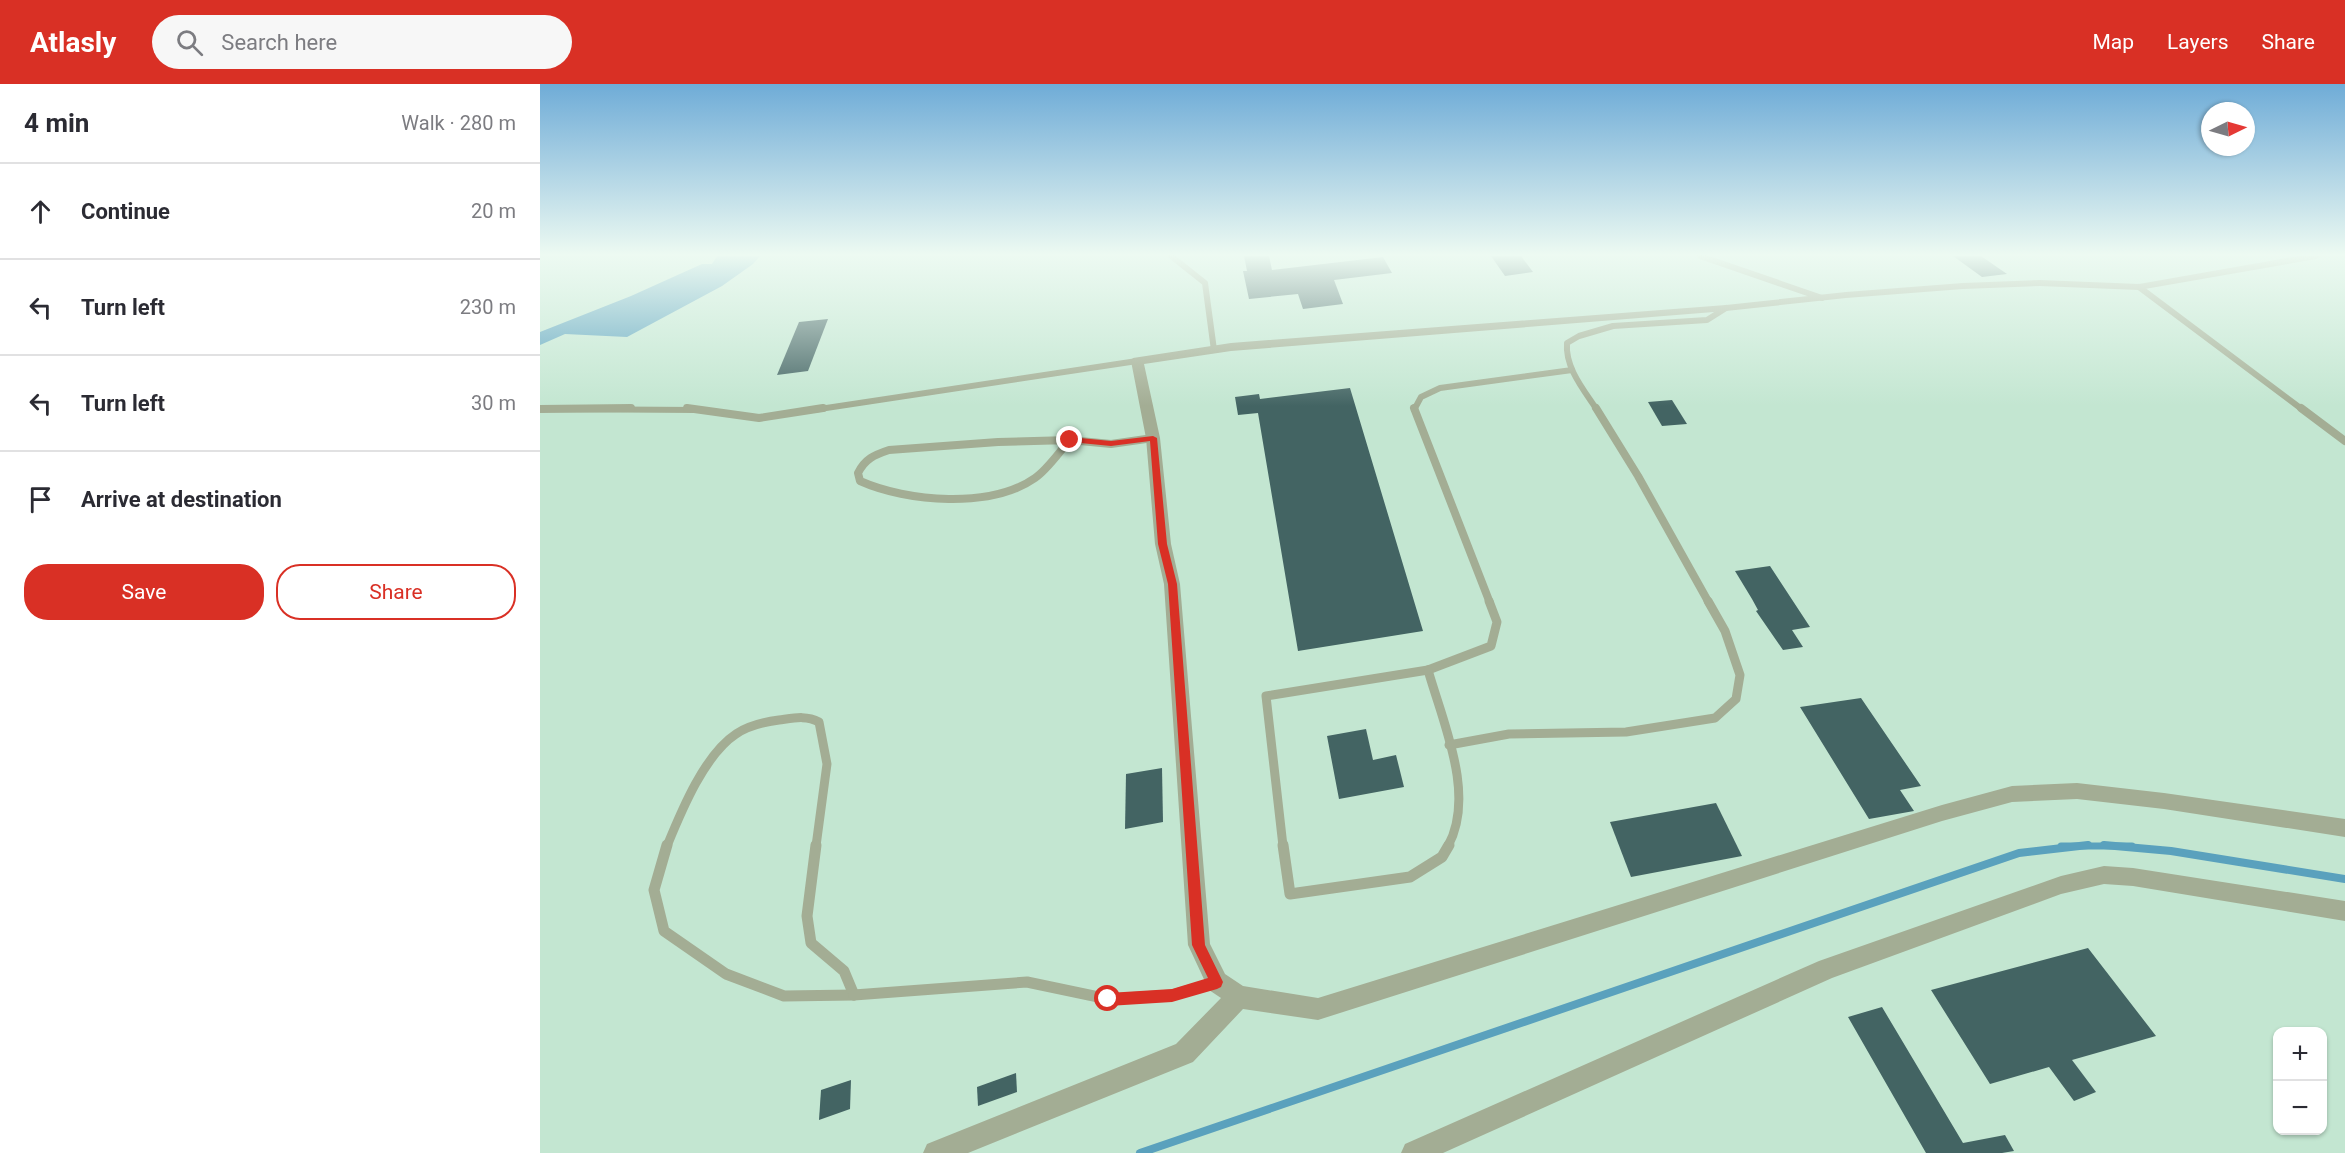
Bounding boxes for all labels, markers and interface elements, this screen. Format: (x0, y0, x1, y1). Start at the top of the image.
search box (152, 15, 572, 69)
text: Atlasly (30, 26, 116, 59)
icon: search (173, 26, 206, 59)
text: Search here (221, 30, 337, 55)
text: Map (2092, 30, 2134, 54)
text: Layers (2167, 30, 2228, 54)
text: Share (2261, 30, 2315, 54)
north arrow (2201, 102, 2255, 156)
text: 4 min (24, 108, 89, 138)
text: Walk · 280 m (401, 111, 516, 135)
icon: ahead (24, 195, 57, 228)
text: Continue (81, 199, 170, 224)
text: 20 m (471, 199, 516, 223)
icon: left (24, 291, 57, 324)
text: Turn left (81, 295, 165, 320)
text: 230 m (460, 295, 516, 319)
icon: left (24, 387, 57, 420)
text: Turn left (81, 391, 165, 416)
text: 30 m (471, 391, 516, 415)
route end (1056, 426, 1082, 452)
icon: arrive (24, 483, 57, 516)
text: Arrive at destination (81, 487, 282, 512)
button: Save (24, 564, 264, 620)
button: Share (276, 564, 516, 620)
route start (1094, 985, 1120, 1011)
map controls (2273, 1027, 2327, 1135)
button: + (2273, 1027, 2327, 1081)
button: − (2273, 1081, 2327, 1135)

